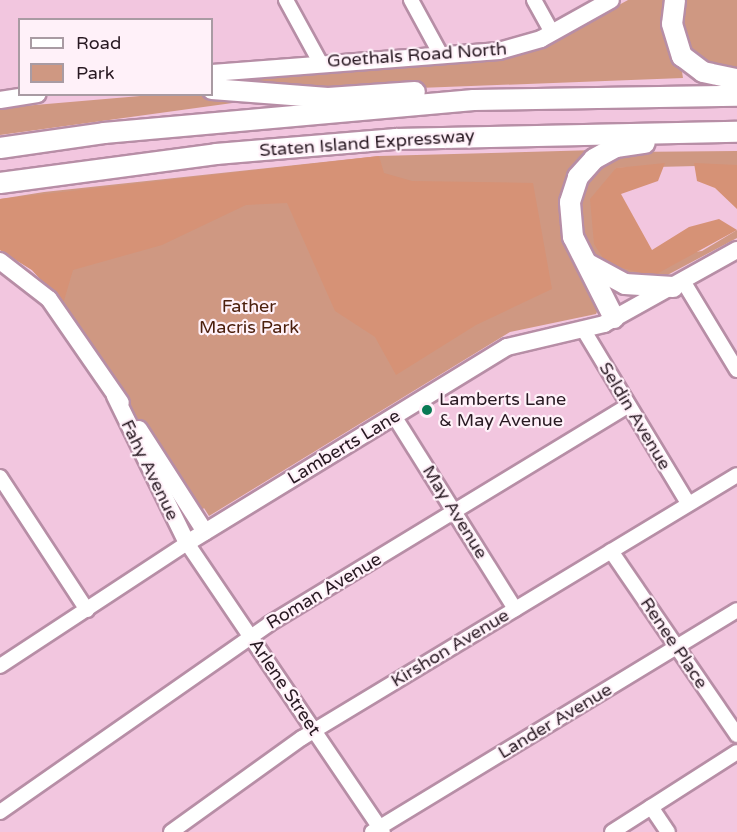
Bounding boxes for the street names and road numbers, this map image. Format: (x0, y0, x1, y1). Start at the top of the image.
street label: Goethals Road North (326, 38, 508, 72)
street label: Staten Island Expressway (259, 125, 475, 161)
street label: Seldin Avenue (594, 358, 676, 474)
street label: Lamberts Lane (284, 405, 404, 489)
street label: Fahy Avenue (116, 416, 184, 524)
street label: May Avenue (418, 461, 492, 563)
street label: Roman Avenue (263, 548, 385, 634)
street label: Renee Place (636, 593, 712, 693)
street label: Kirshon Avenue (387, 604, 513, 692)
street label: Arlene Street (245, 634, 325, 740)
street label: Lander Avenue (494, 679, 616, 763)

